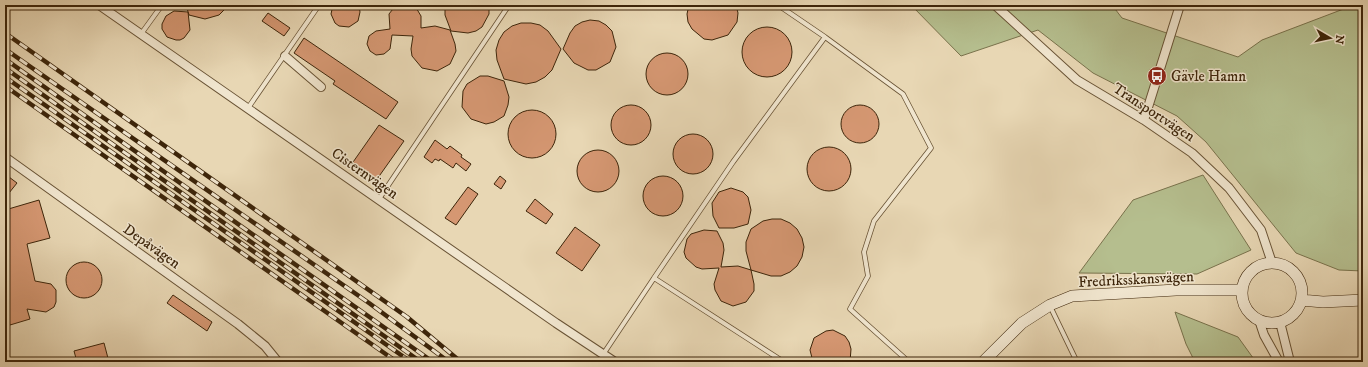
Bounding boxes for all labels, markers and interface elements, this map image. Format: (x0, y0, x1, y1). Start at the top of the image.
north arrow (1310, 18, 1350, 58)
text: N (1331, 34, 1347, 45)
bus stop icon: Gävle Hamn (1146, 65, 1168, 87)
place label: Gävle Hamn (1171, 67, 1246, 86)
street label: Transportvägen (1109, 79, 1199, 146)
street label: Cisternvägen (328, 143, 402, 204)
street label: Depåvägen (119, 220, 184, 273)
street label: Fredriksskansvägen (1078, 267, 1194, 292)

